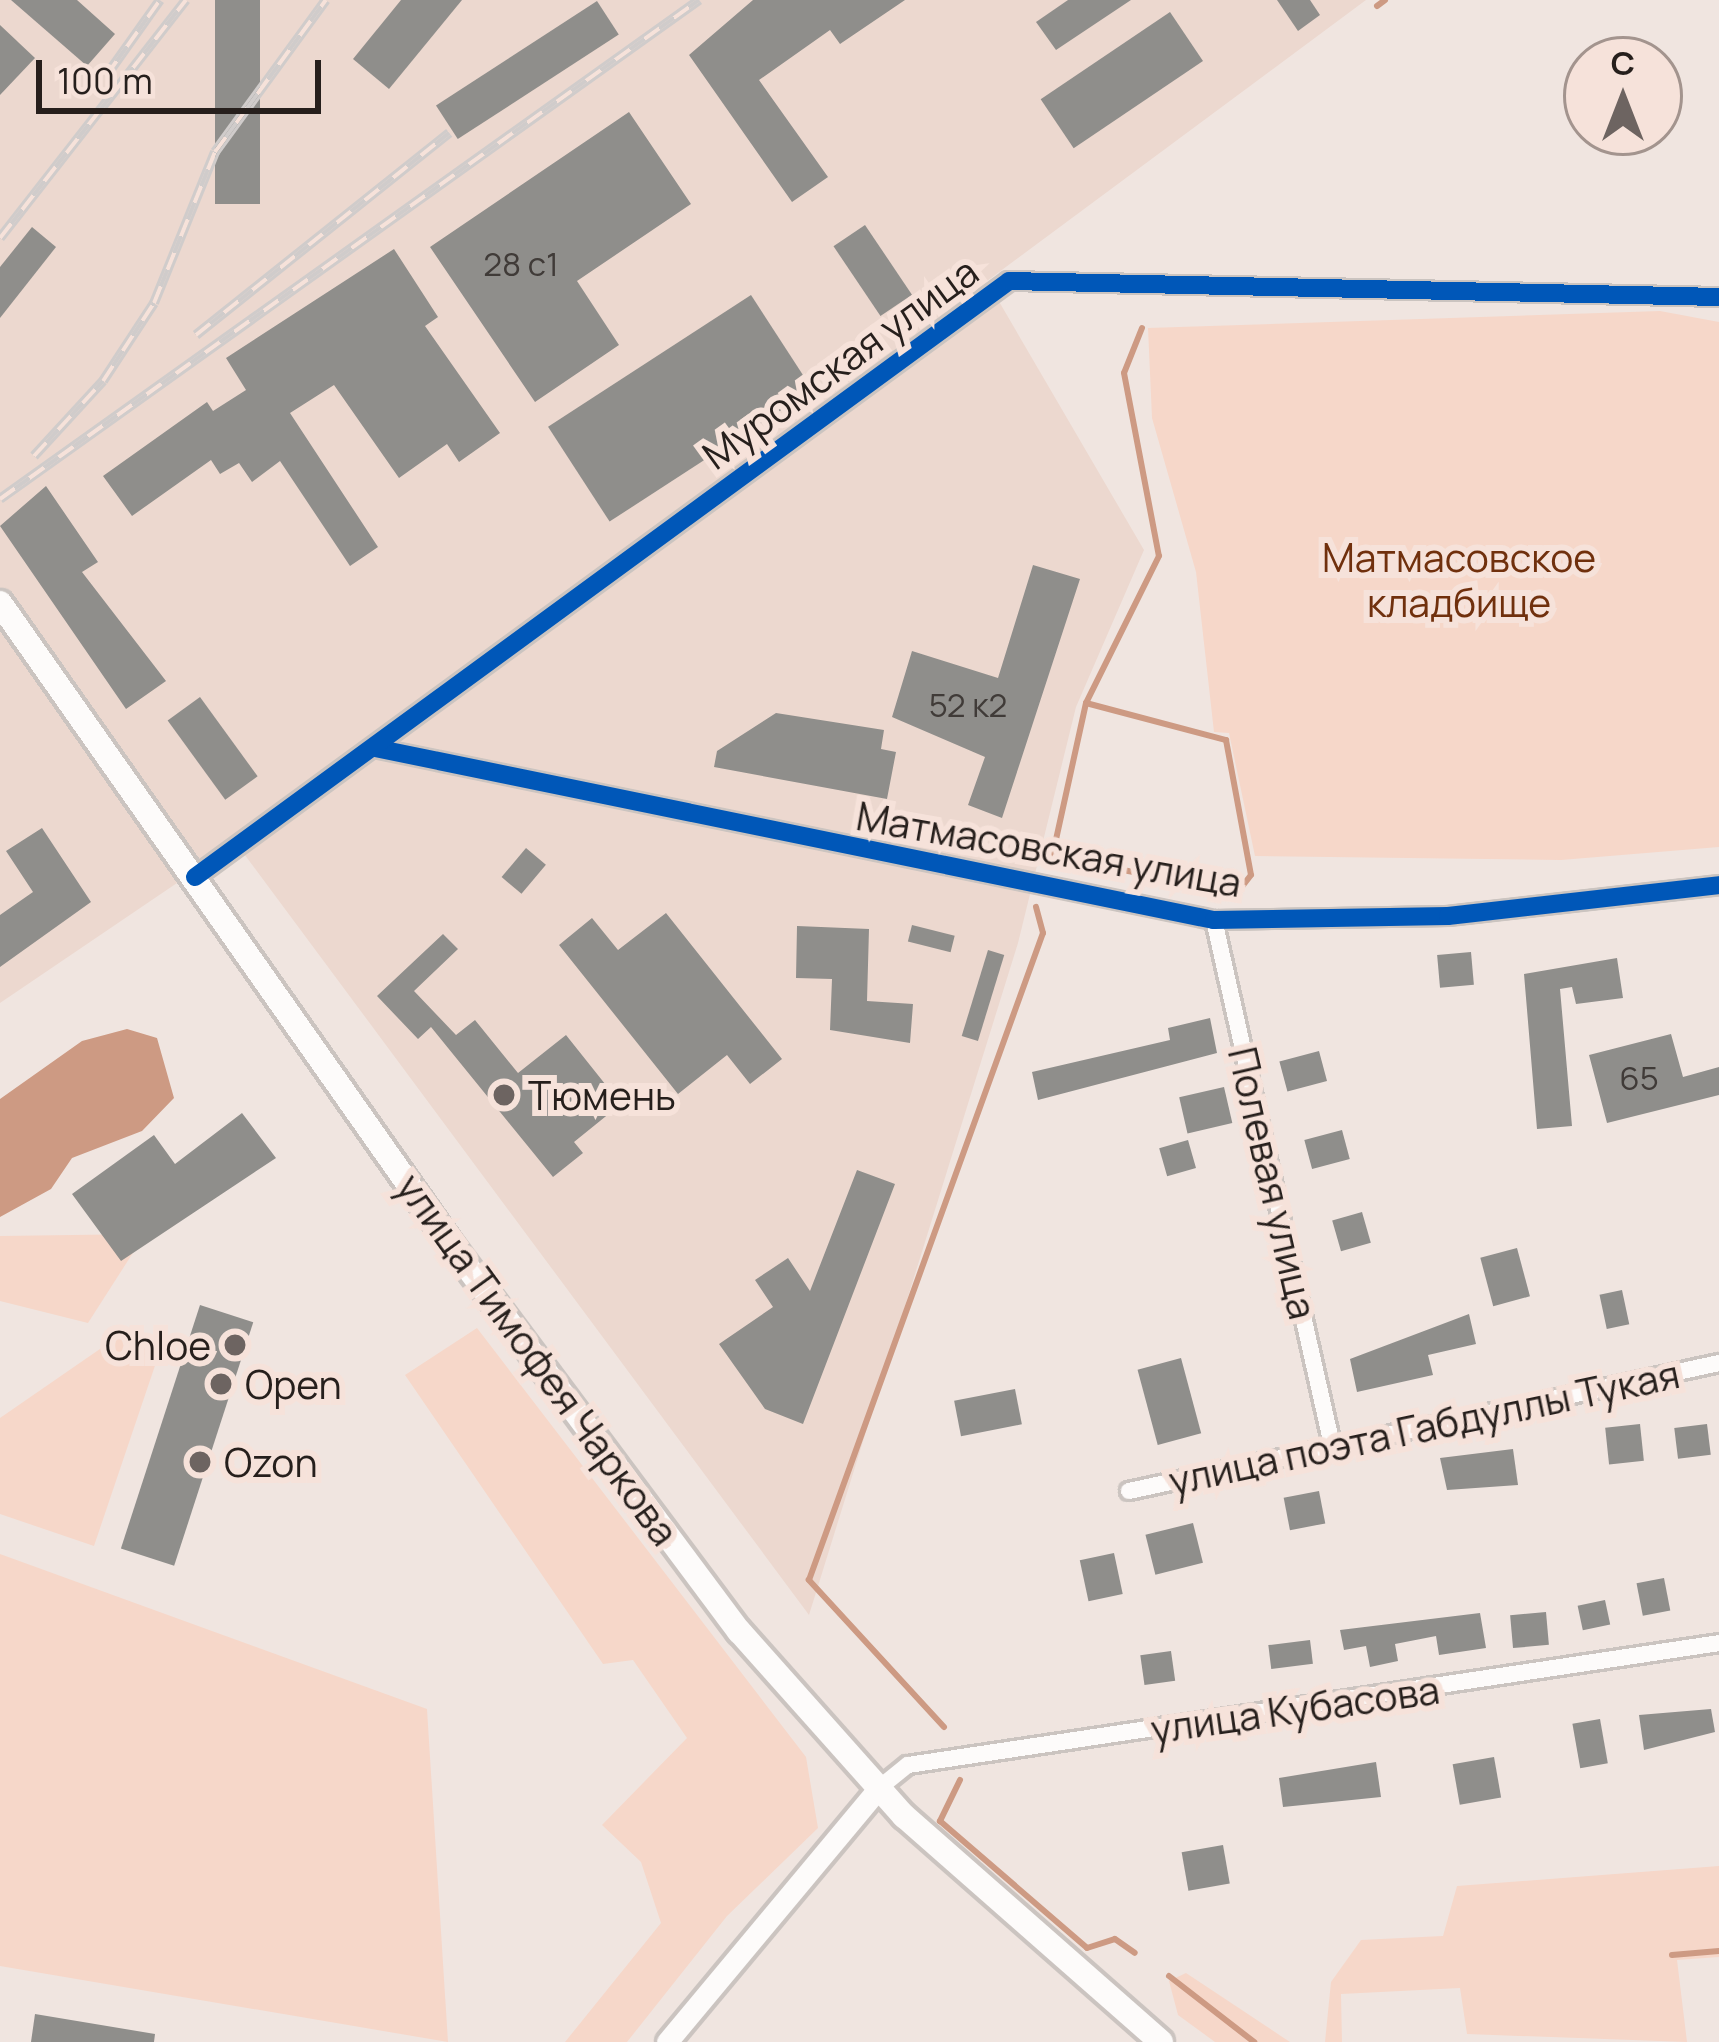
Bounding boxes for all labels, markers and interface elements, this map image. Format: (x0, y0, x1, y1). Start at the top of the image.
scale bar (42, 36, 327, 110)
north arrow (1563, 36, 1683, 156)
text: С (1611, 40, 1635, 85)
text: 100 m (57, 56, 153, 105)
house number: 28 с1 (483, 244, 559, 284)
street label: Муромская улица (693, 247, 987, 479)
park label: Матмасовское кладбище (1322, 535, 1596, 626)
house number: 52 к2 (929, 685, 1007, 725)
street label: Матмасовская улица (853, 792, 1245, 906)
street label: Полевая улица (1219, 1043, 1327, 1323)
house number: 65 (1619, 1058, 1659, 1098)
place label: Тюмень (528, 1072, 676, 1118)
marker: Тюмень (491, 1082, 517, 1108)
street label: улица Тимофея Чаркова (387, 1164, 689, 1554)
place label: Chloe (105, 1322, 211, 1368)
marker: Chloe (222, 1332, 248, 1358)
street label: улица поэта Габдуллы Тукая (1164, 1350, 1684, 1504)
place label: Open (245, 1361, 342, 1407)
marker: Open (208, 1371, 234, 1397)
place label: Ozon (224, 1439, 318, 1485)
marker: Ozon (187, 1449, 213, 1475)
street label: улица Кубасова (1148, 1666, 1442, 1752)

